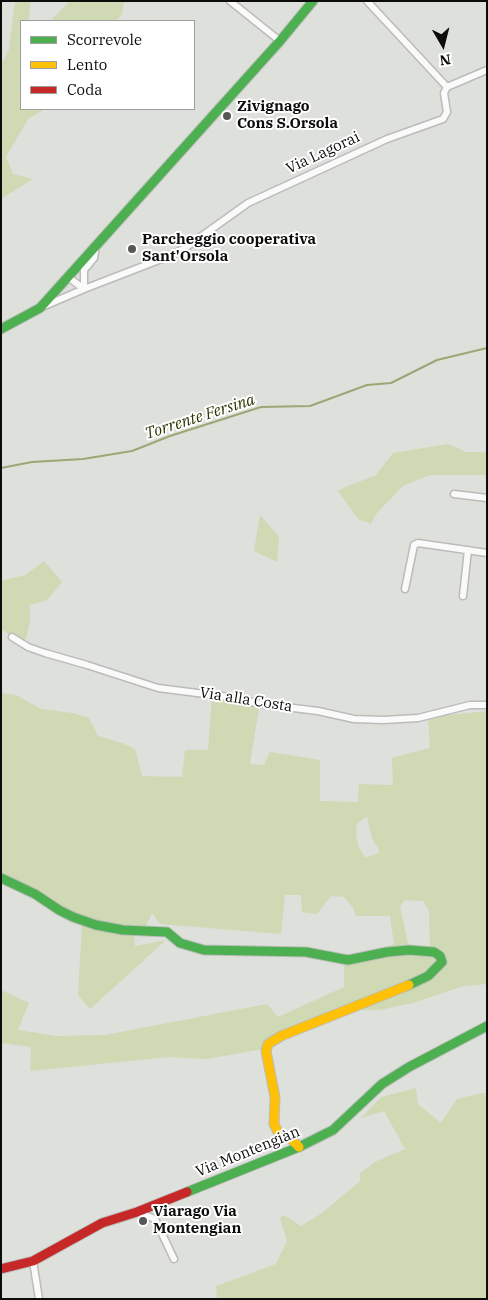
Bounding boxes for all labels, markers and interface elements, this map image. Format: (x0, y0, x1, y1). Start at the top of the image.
legend (20, 20, 195, 110)
north arrow (418, 20, 468, 70)
text: Scorrevole (67, 30, 142, 49)
text: N (438, 50, 452, 70)
text: Lento (67, 55, 107, 74)
text: Coda (67, 80, 103, 99)
place label: Zivignago Cons S.Orsola (237, 98, 338, 133)
marker: Zivignago Cons S.Orsola (221, 110, 233, 122)
street label: Via Lagorai (283, 128, 363, 178)
place label: Parcheggio cooperativa Sant'Orsola (142, 231, 316, 266)
marker: Parcheggio cooperativa Sant'Orsola (126, 243, 138, 255)
water label: Torrente Fersina (143, 390, 257, 444)
street label: Via alla Costa (198, 684, 294, 716)
street label: Via Montengiàn (193, 1123, 303, 1181)
place label: Viarago Via Montengian (153, 1203, 241, 1238)
marker: Viarago Via Montengian (137, 1215, 149, 1227)

